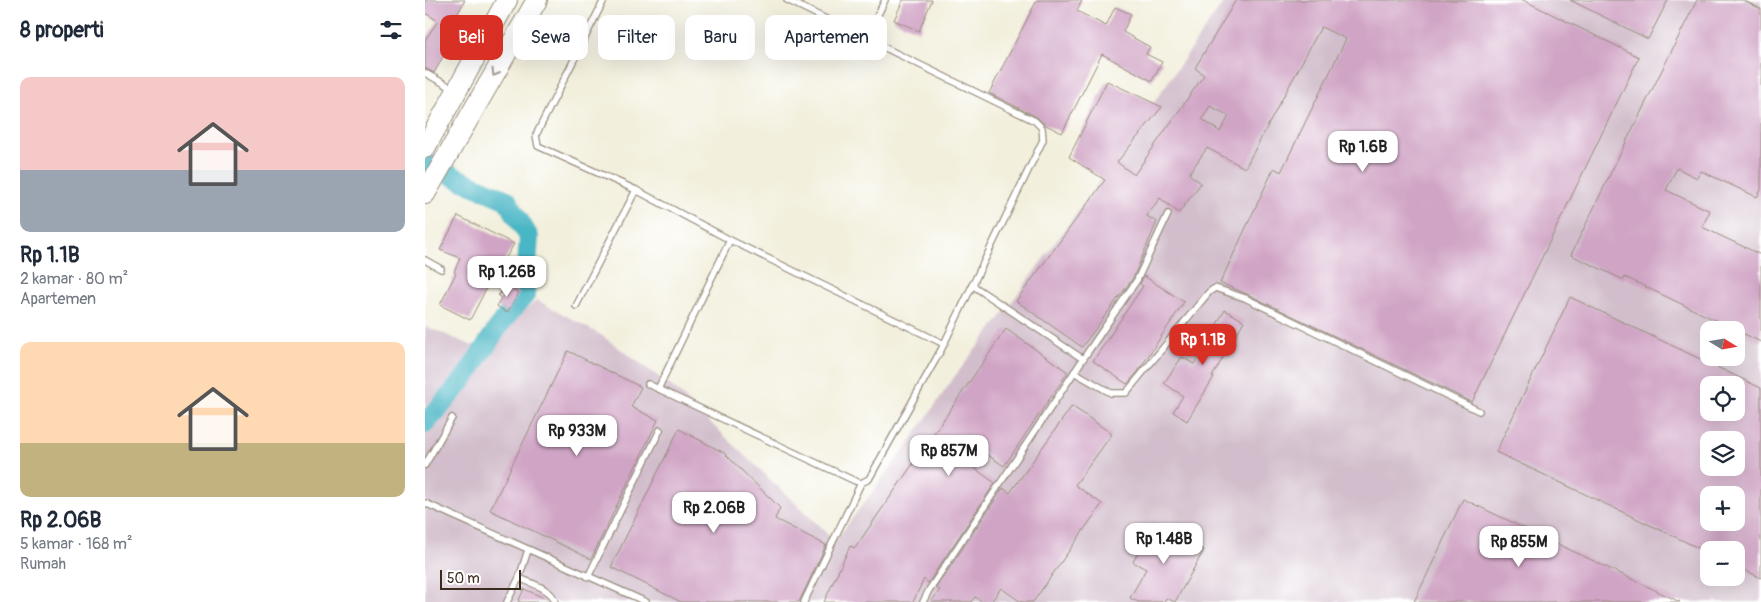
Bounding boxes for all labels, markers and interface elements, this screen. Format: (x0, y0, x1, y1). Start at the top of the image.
chip: Beli (440, 15, 503, 60)
chip: Sewa (513, 15, 588, 60)
chip: Filter (598, 15, 675, 60)
chip: Baru (685, 15, 755, 60)
chip: Apartemen (765, 15, 887, 60)
icon: filters (377, 16, 405, 44)
text: 8 properti (20, 17, 104, 44)
one-way arrow (492, 67, 502, 76)
icon: home (168, 109, 258, 199)
pin: Rp 1.6B (1317, 130, 1409, 173)
text: Rp 1.6B (1339, 137, 1387, 157)
text: Rp 1.1B (20, 242, 80, 269)
pin: Rp 1.26B (455, 256, 559, 298)
text: Rp 1.26B (478, 262, 536, 282)
text: 2 kamar · 80 m² (20, 269, 128, 289)
text: Apartemen (20, 289, 96, 309)
north arrow (1700, 321, 1745, 366)
map controls (1700, 321, 1745, 586)
pin: Rp 1.1B (1157, 324, 1249, 366)
text: Rp 1.1B (1180, 330, 1226, 350)
icon: home (168, 374, 258, 464)
button: locate (1700, 376, 1745, 421)
pin: Rp 933M (531, 414, 623, 457)
text: Rp 933M (548, 421, 606, 441)
button: layers (1700, 431, 1745, 476)
pin: Rp 857M (903, 434, 995, 477)
text: Rp 857M (920, 441, 978, 461)
button: + (1700, 486, 1745, 531)
pin: Rp 2.06B (662, 492, 766, 534)
text: Rp 2.06B (683, 498, 745, 518)
text: Rp 2.06B (20, 507, 101, 534)
pin: Rp 1.48B (1112, 522, 1216, 565)
pin: Rp 855M (1473, 526, 1565, 568)
text: Rp 1.48B (1136, 529, 1192, 549)
text: Rp 855M (1490, 532, 1548, 552)
text: 5 kamar · 168 m² (20, 534, 133, 554)
button: − (1700, 541, 1745, 586)
text: Rumah (20, 554, 66, 574)
scale bar (440, 567, 521, 590)
text: 50 m (447, 570, 480, 587)

